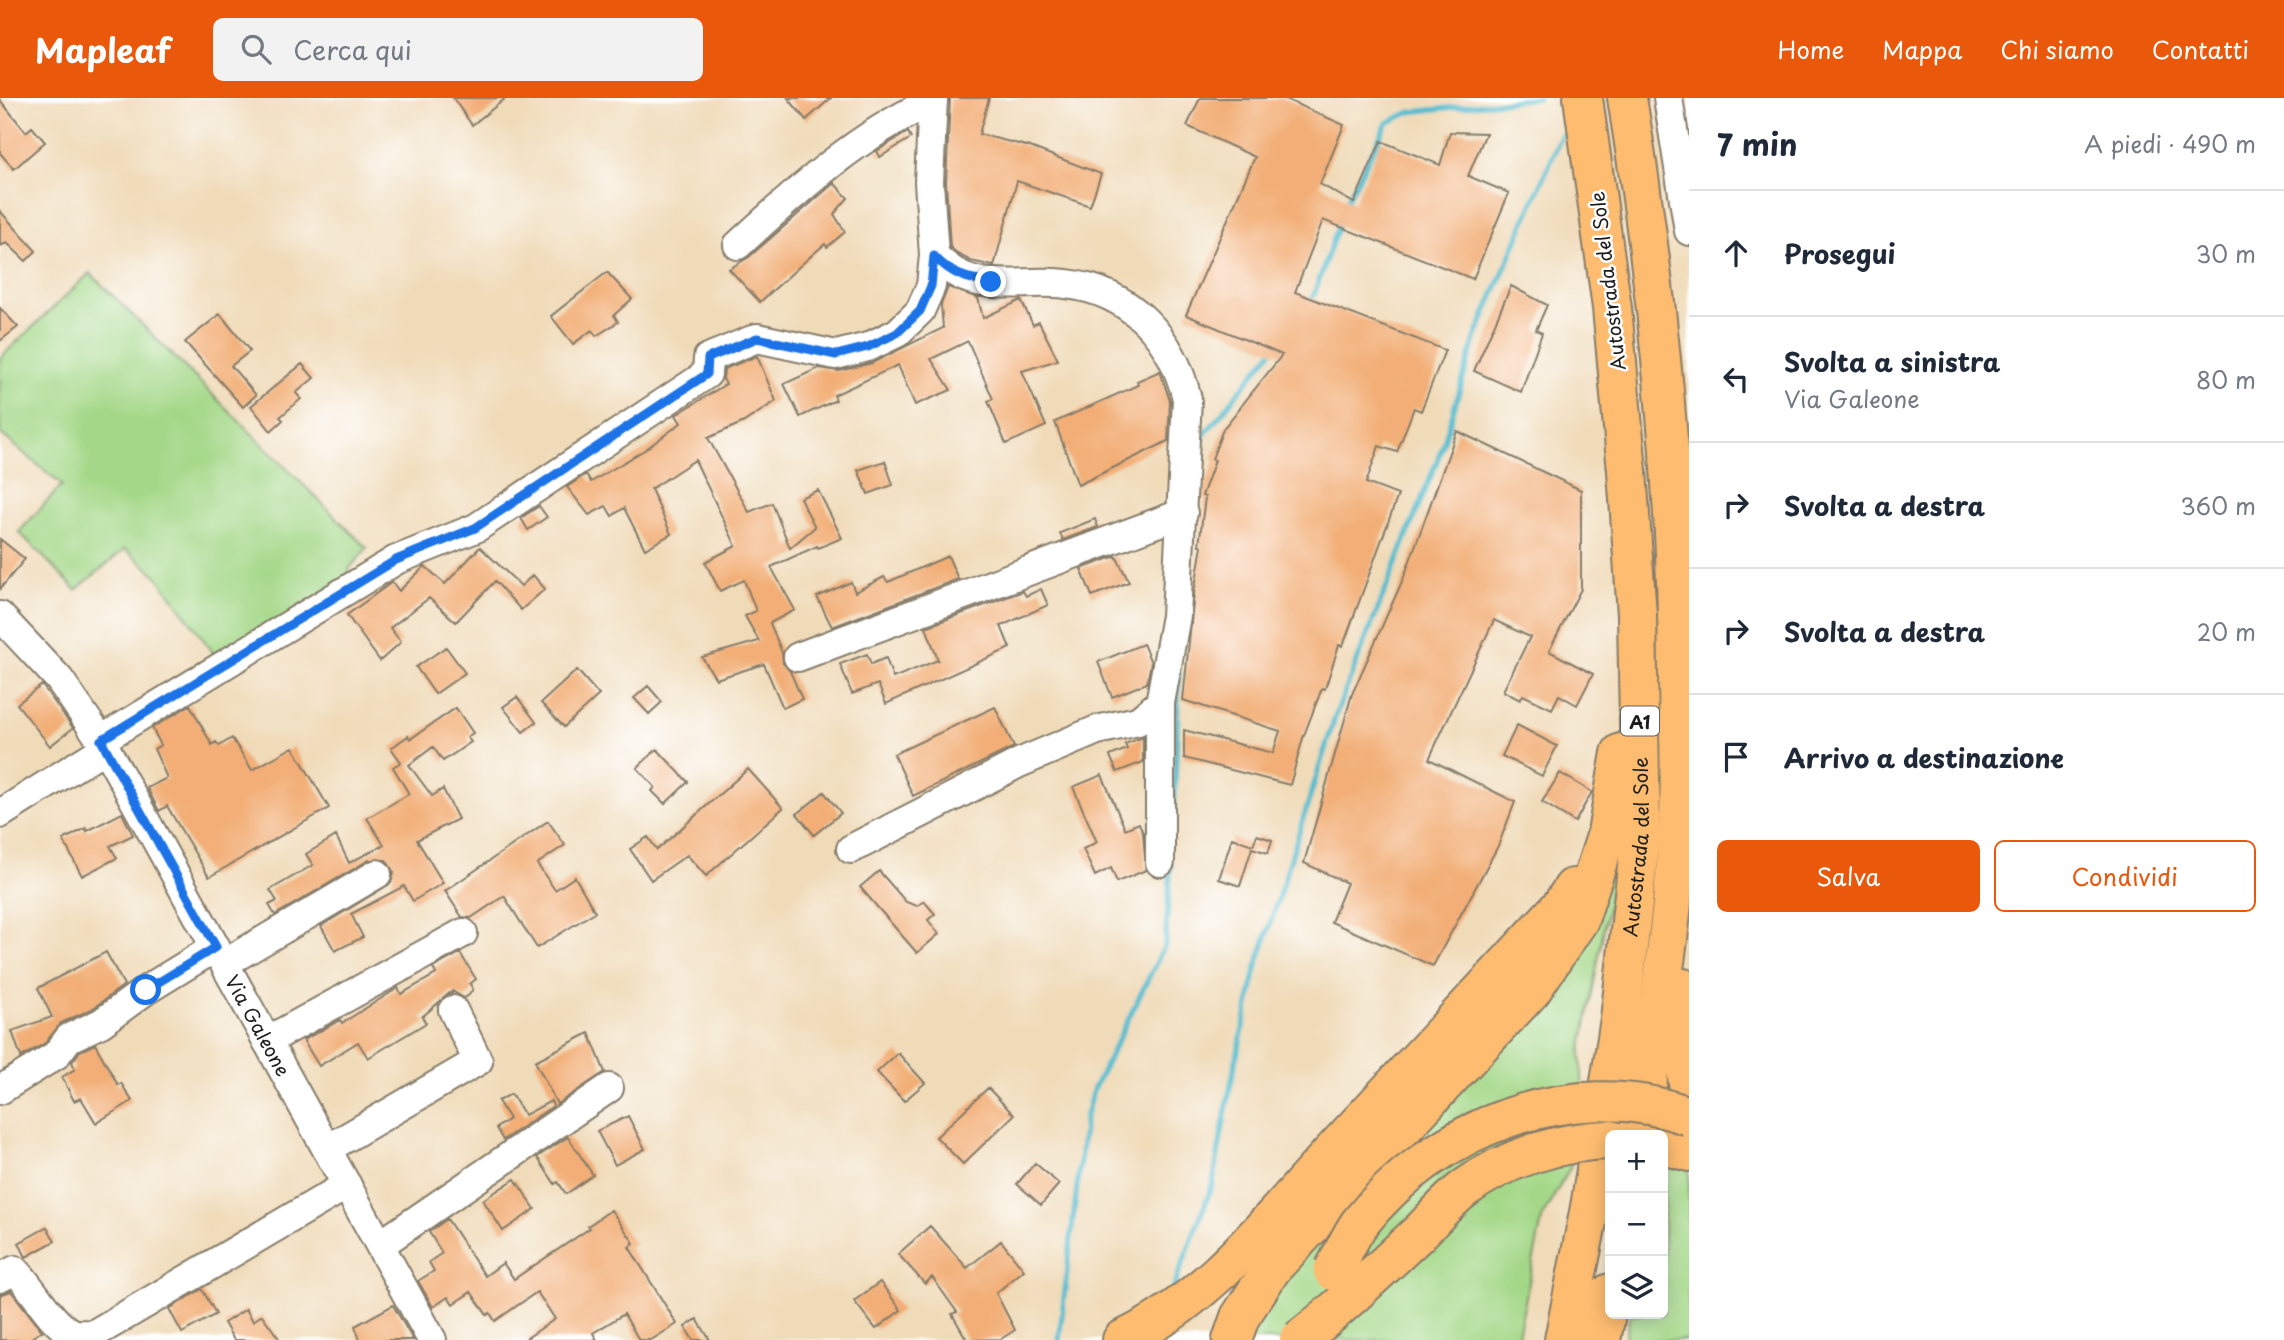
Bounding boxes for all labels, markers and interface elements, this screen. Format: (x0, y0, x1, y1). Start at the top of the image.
search box (213, 18, 703, 81)
text: Mapleaf (35, 24, 171, 74)
icon: search (237, 30, 275, 68)
text: Cerca qui (293, 30, 412, 69)
text: Home (1778, 31, 1844, 67)
text: Mappa (1882, 31, 1962, 67)
text: Chi siamo (2000, 31, 2114, 67)
text: Contatti (2152, 31, 2249, 67)
text: 7 min (1717, 121, 1798, 166)
text: A piedi · 490 m (2084, 126, 2256, 161)
street label: Autostrada del Sole (1582, 190, 1632, 372)
icon: ahead (1717, 234, 1755, 272)
text: Prosegui (1784, 234, 1896, 273)
text: 30 m (2195, 236, 2256, 271)
route end (975, 266, 1006, 297)
text: Svolta a sinistra (1784, 342, 2000, 381)
icon: left (1717, 360, 1755, 398)
text: 80 m (2196, 362, 2256, 397)
text: Via Galeone (1784, 381, 1919, 416)
icon: right (1717, 486, 1755, 524)
text: Svolta a destra (1784, 486, 1985, 525)
text: 360 m (2181, 488, 2256, 523)
icon: right (1717, 612, 1755, 650)
text: Svolta a destra (1784, 612, 1985, 651)
text: 20 m (2197, 614, 2256, 649)
road number: A1 (1621, 706, 1659, 736)
icon: arrive (1717, 738, 1755, 776)
text: Arrivo a destinazione (1784, 738, 2064, 777)
street label: Autostrada del Sole (1615, 757, 1655, 938)
button: Salva (1717, 840, 1980, 912)
button: Condividi (1994, 840, 2256, 912)
street label: Via Galeone (219, 969, 298, 1081)
route start (130, 974, 161, 1005)
map controls (1605, 1130, 1668, 1319)
button: + (1605, 1130, 1668, 1193)
button: − (1605, 1193, 1668, 1256)
button: layers (1605, 1256, 1668, 1319)

